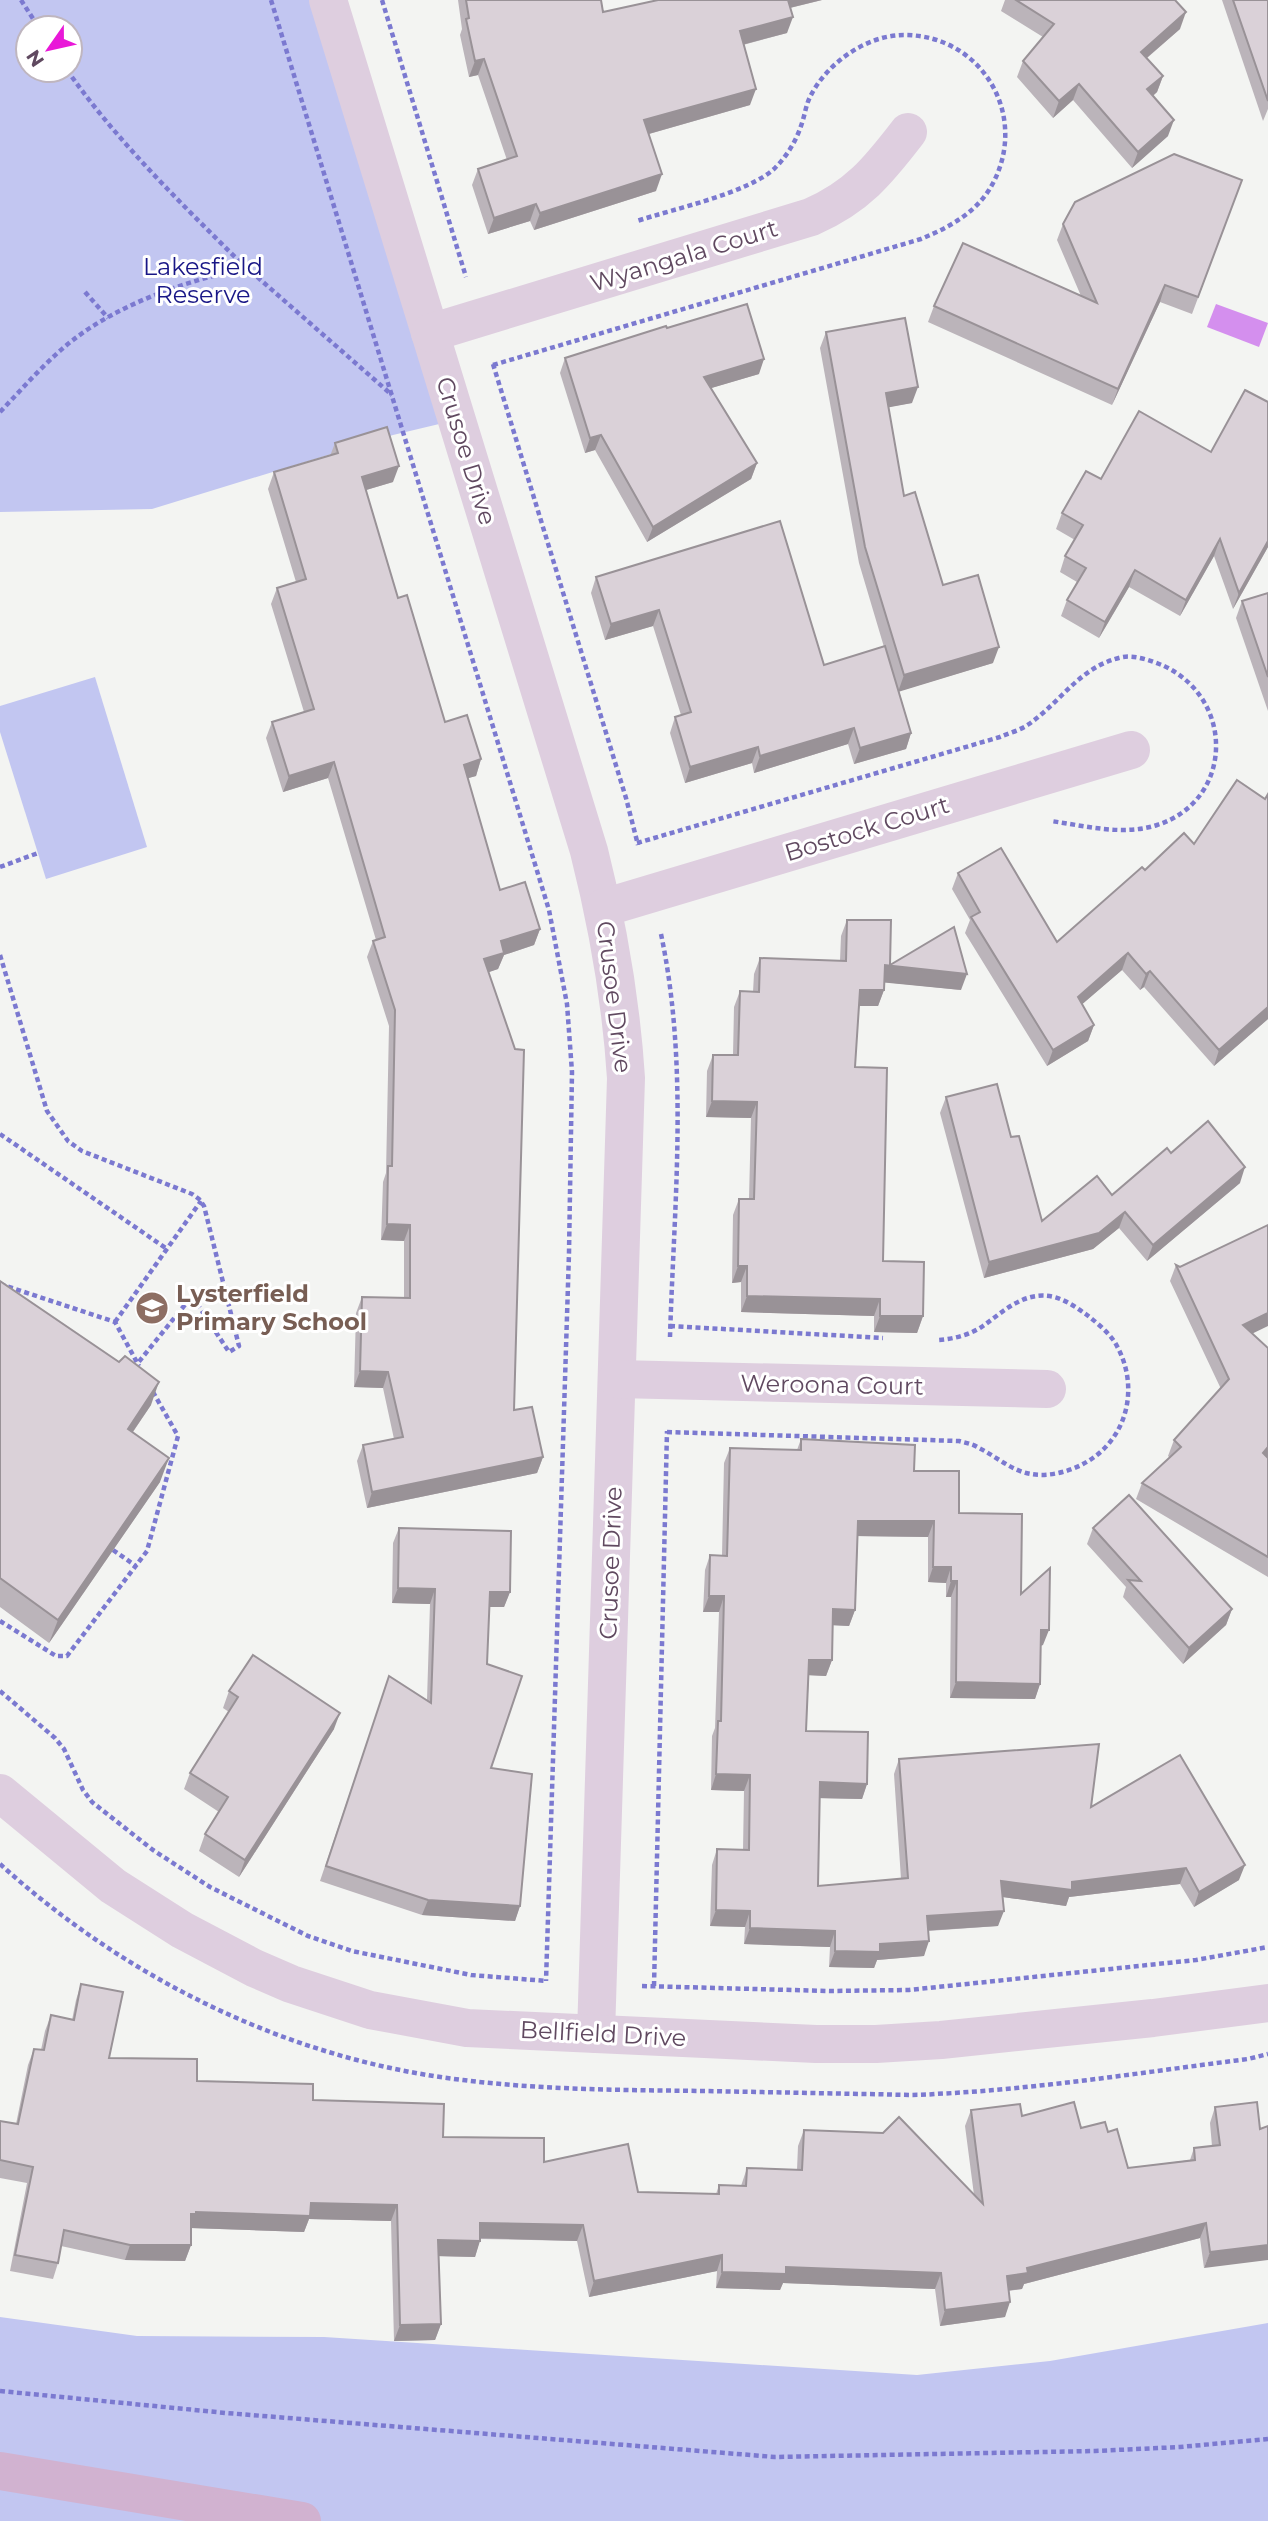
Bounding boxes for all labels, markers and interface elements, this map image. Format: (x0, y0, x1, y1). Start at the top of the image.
north arrow (14, 14, 84, 84)
text: N (21, 45, 49, 71)
street label: Wyangala Court (587, 213, 781, 298)
park label: Lakesfield Reserve (143, 252, 263, 309)
street label: Crusoe Drive (430, 373, 503, 528)
street label: Bostock Court (781, 790, 953, 867)
street label: Crusoe Drive (591, 919, 638, 1075)
place label: Lysterfield Primary School (176, 1279, 367, 1336)
school or university icon: Lysterfield Primary School (133, 1289, 171, 1327)
street label: Weroona Court (740, 1368, 924, 1401)
street label: Crusoe Drive (593, 1486, 628, 1640)
street label: Bellfield Drive (519, 2015, 687, 2052)

